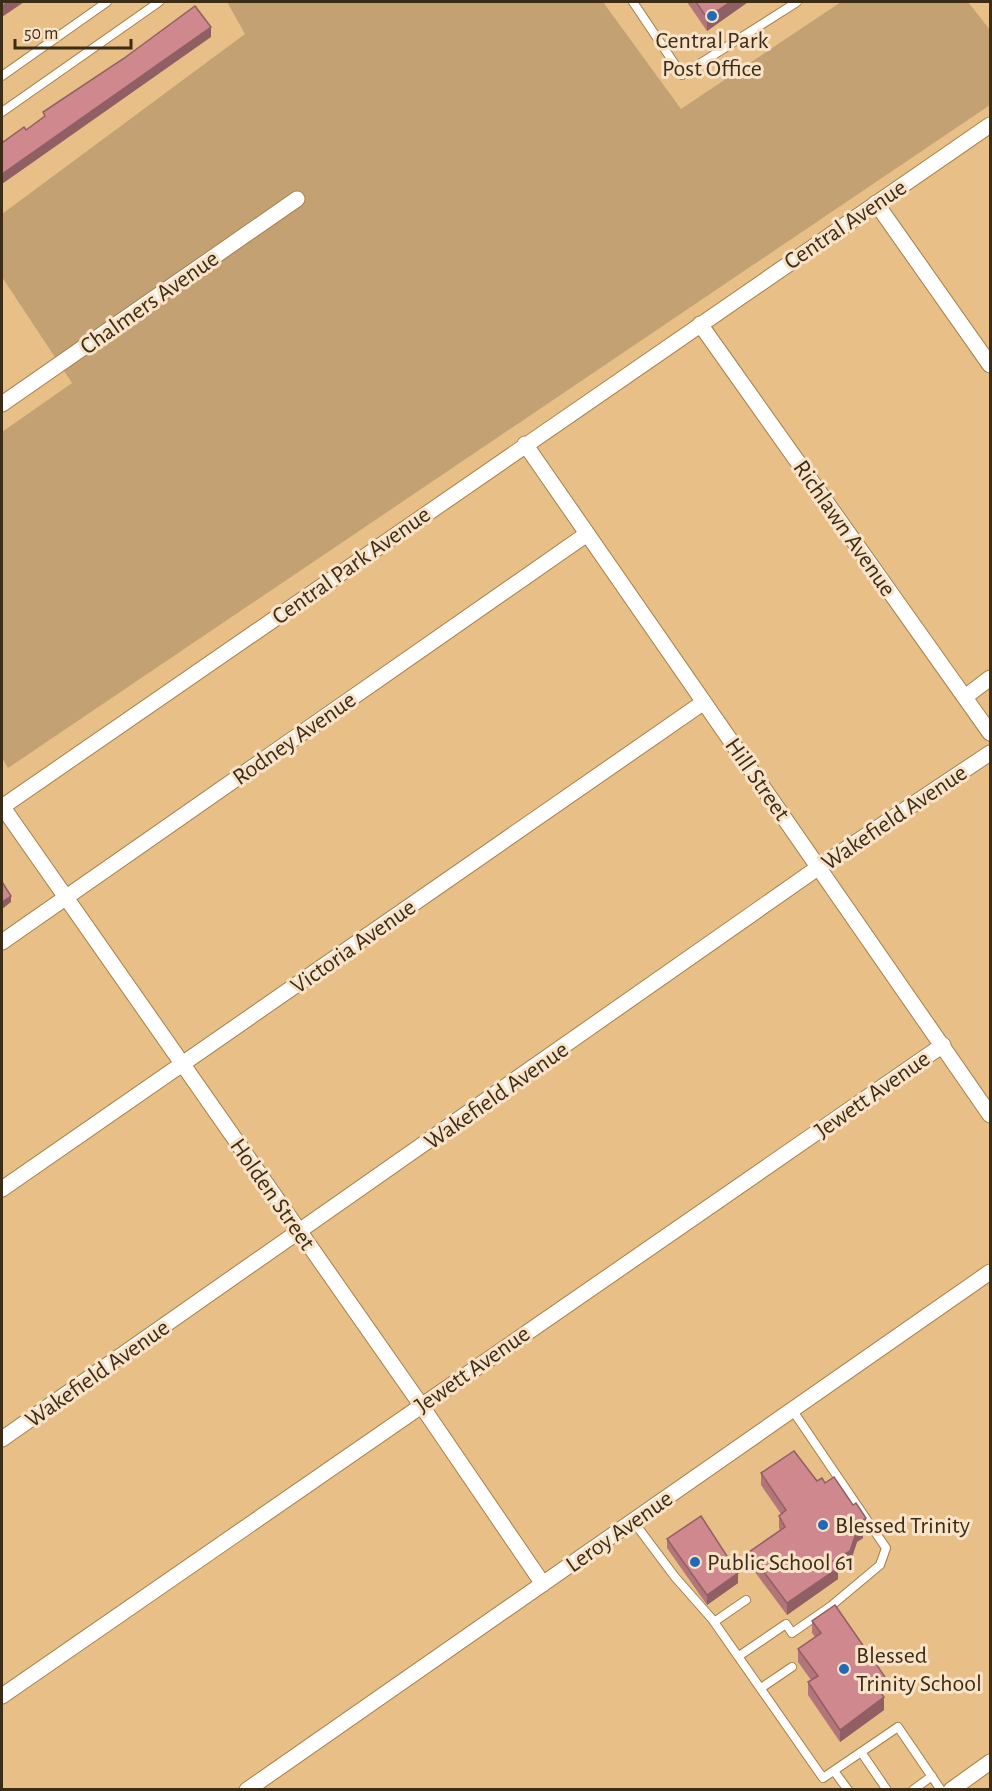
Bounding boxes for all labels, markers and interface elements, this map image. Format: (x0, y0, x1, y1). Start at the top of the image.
marker: Central Park Post Office (705, 9, 719, 23)
scale bar (15, 12, 130, 50)
text: 50 m (24, 25, 58, 43)
place label: Central Park Post Office (655, 29, 769, 81)
street label: Central Avenue (780, 175, 911, 274)
street label: Chalmers Avenue (76, 246, 223, 359)
street label: Richlawn Avenue (788, 456, 900, 601)
street label: Central Park Avenue (268, 502, 435, 629)
street label: Rodney Avenue (229, 688, 361, 790)
street label: Hill Street (720, 734, 794, 825)
street label: Wakefield Avenue (818, 760, 972, 875)
street label: Victoria Avenue (287, 895, 420, 999)
street label: Wakefield Avenue (420, 1037, 573, 1154)
street label: Jewett Avenue (811, 1047, 934, 1143)
street label: Holden Street (225, 1134, 319, 1255)
street label: Wakefield Avenue (21, 1315, 174, 1432)
street label: Jewett Avenue (411, 1322, 534, 1418)
street label: Leroy Avenue (562, 1486, 677, 1577)
place label: Blessed Trinity (835, 1514, 970, 1538)
marker: Blessed Trinity (816, 1518, 830, 1532)
place label: Public School 61 (707, 1551, 854, 1575)
marker: Public School 61 (688, 1555, 702, 1569)
place label: Blessed Trinity School (856, 1644, 982, 1696)
marker: Blessed Trinity School (837, 1662, 851, 1676)

